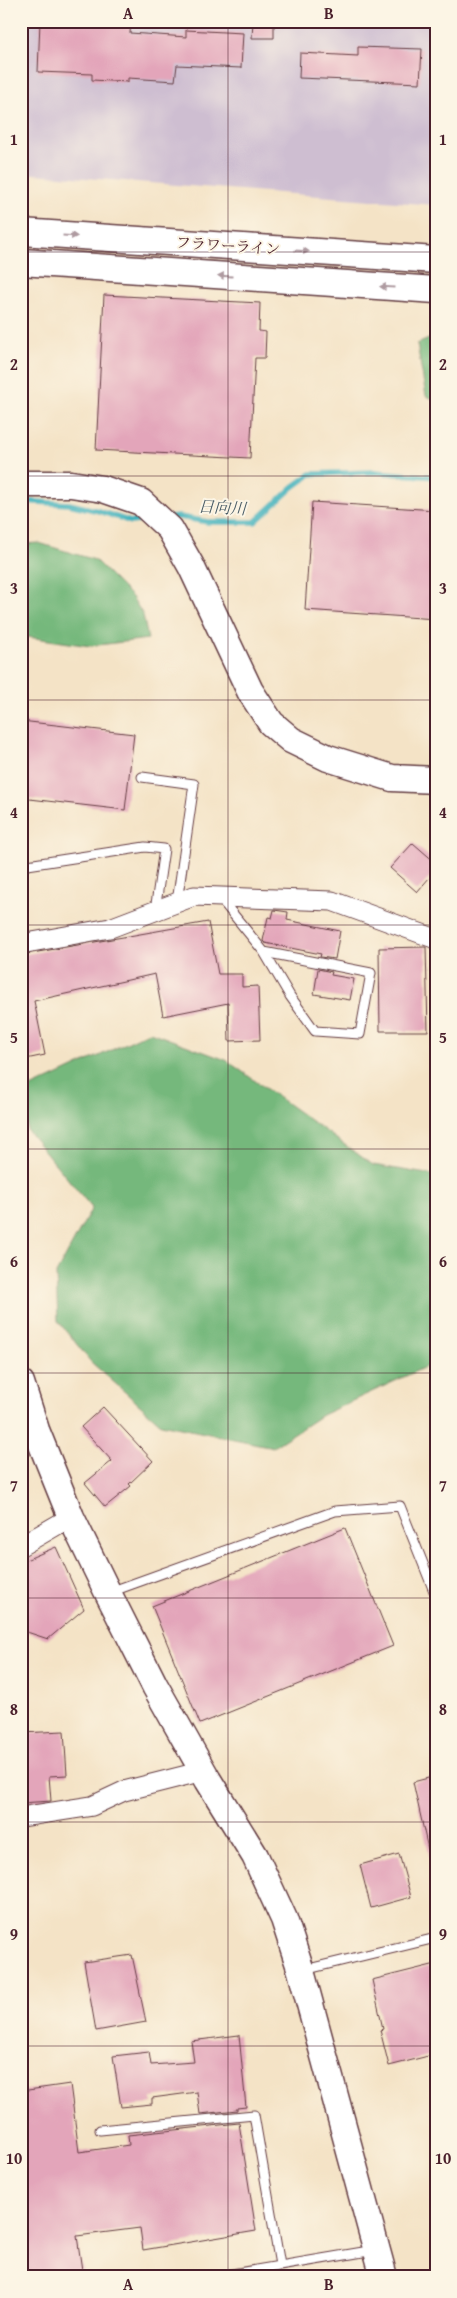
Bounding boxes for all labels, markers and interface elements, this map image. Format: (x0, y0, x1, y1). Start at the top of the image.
text: A (123, 1, 134, 25)
text: B (324, 1, 334, 25)
text: 1 (10, 127, 18, 151)
text: 1 (439, 127, 447, 151)
street label: フラワーライン (175, 231, 281, 260)
one-way arrow (62, 232, 78, 240)
one-way arrow (294, 248, 310, 256)
one-way arrow (217, 272, 233, 280)
one-way arrow (379, 283, 395, 291)
text: 2 (10, 352, 18, 376)
text: 2 (439, 352, 447, 376)
water label: 日向川 (197, 494, 249, 520)
text: 3 (10, 576, 18, 600)
text: 3 (439, 576, 447, 600)
text: 4 (10, 800, 18, 824)
text: 4 (439, 800, 447, 824)
text: 5 (10, 1025, 18, 1049)
text: 5 (439, 1025, 447, 1049)
text: 6 (10, 1249, 18, 1273)
text: 6 (439, 1249, 447, 1273)
text: 7 (10, 1473, 18, 1497)
text: 7 (439, 1473, 447, 1497)
text: 8 (10, 1697, 18, 1721)
text: 8 (439, 1697, 447, 1721)
text: 9 (10, 1922, 18, 1946)
text: 9 (439, 1922, 447, 1946)
text: 10 (6, 2146, 22, 2170)
text: 10 (435, 2146, 451, 2170)
text: A (123, 2272, 134, 2296)
text: B (324, 2272, 334, 2296)

